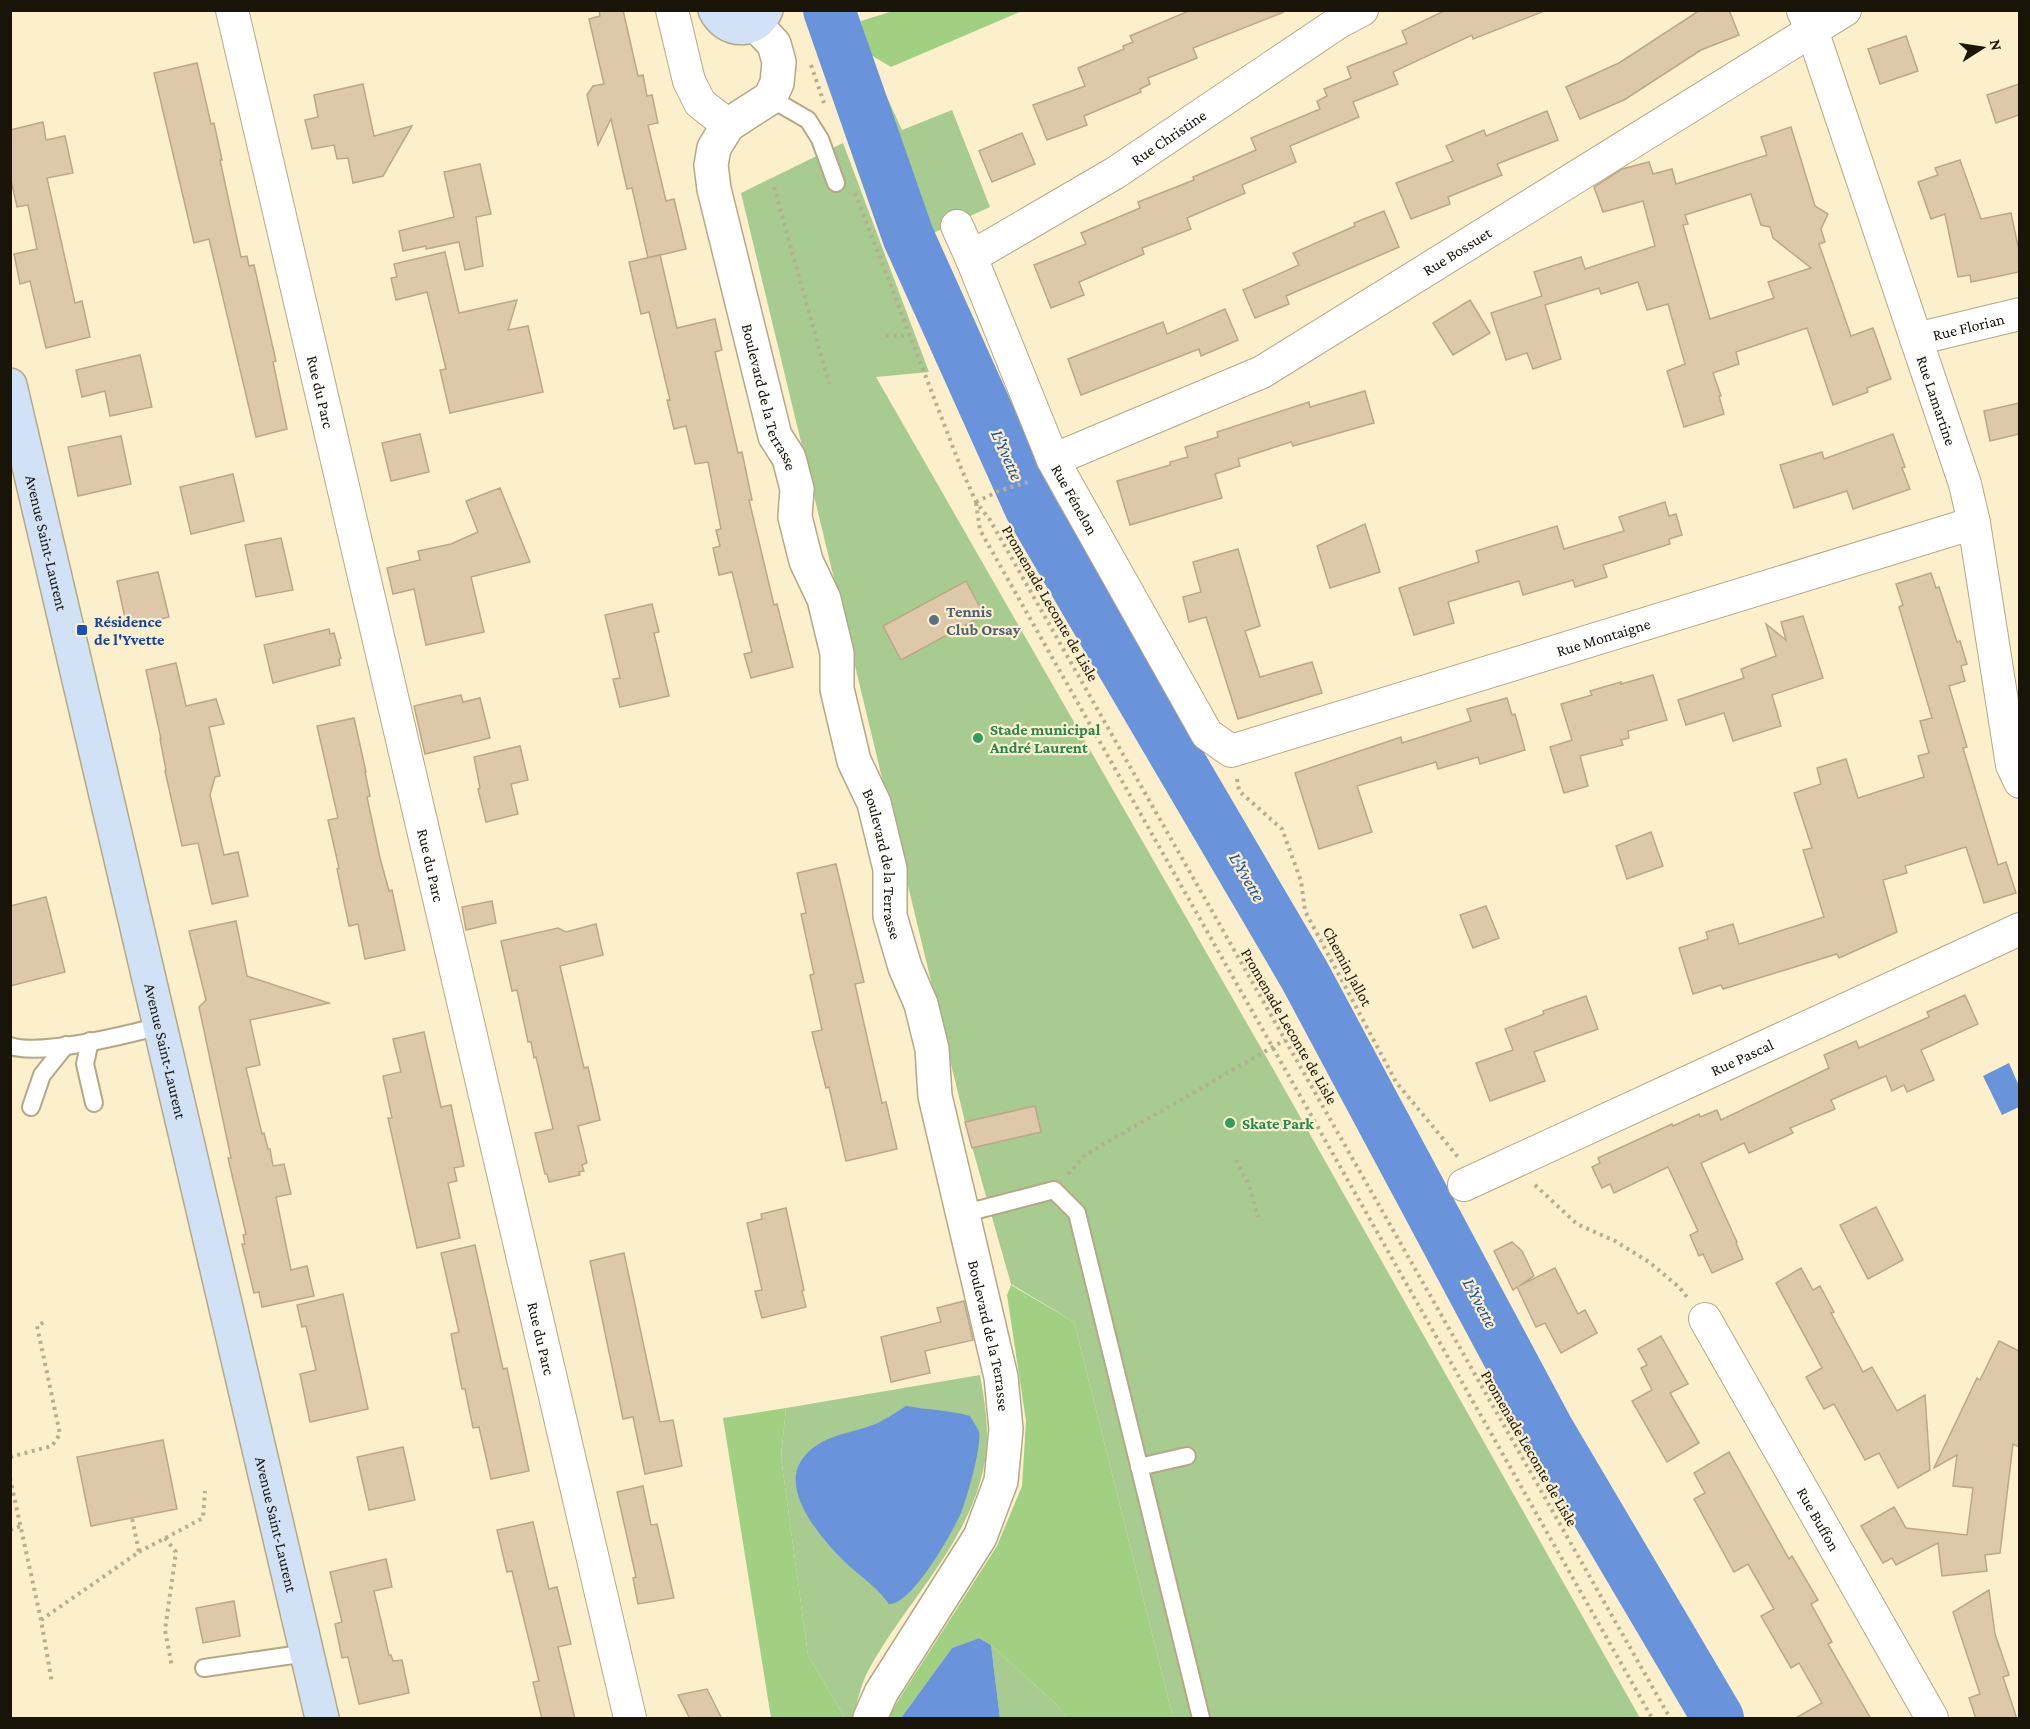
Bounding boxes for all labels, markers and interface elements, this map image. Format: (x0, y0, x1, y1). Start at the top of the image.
north arrow (1952, 18, 2012, 78)
text: N (1987, 38, 2006, 52)
street label: Rue Christine (1128, 106, 1209, 169)
street label: Rue Bossuet (1420, 224, 1495, 279)
street label: Rue Florian (1931, 310, 2007, 344)
street label: Boulevard de la Terrasse (739, 322, 800, 472)
street label: Rue du Parc (304, 354, 337, 430)
street label: Rue Lamartine (1913, 354, 1959, 448)
water label: L'Yvette (987, 427, 1027, 484)
street label: Rue Fénelon (1048, 461, 1101, 538)
street label: Avenue Saint-Laurent (22, 473, 71, 613)
street label: Promenade Leconte de Lisle (999, 522, 1102, 684)
place label: Tennis Club Orsay (946, 603, 1021, 638)
place label: Résidence de l'Yvette (94, 613, 165, 648)
marker: Tennis Club Orsay (927, 613, 941, 627)
street label: Rue Montaigne (1554, 615, 1652, 660)
marker: Résidence de l'Yvette (75, 623, 89, 637)
place label: Stade municipal André Laurent (989, 721, 1101, 756)
marker: Stade municipal André Laurent (971, 731, 985, 745)
street label: Boulevard de la Terrasse (859, 786, 904, 941)
street label: Rue du Parc (414, 827, 448, 904)
water label: L'Yvette (1225, 849, 1269, 905)
street label: Chemin Jallot (1319, 924, 1376, 1010)
street label: Promenade Leconte de Lisle (1238, 945, 1341, 1107)
street label: Avenue Saint-Laurent (141, 982, 190, 1121)
street label: Rue Pascal (1708, 1036, 1776, 1079)
place label: Skate Park (1242, 1115, 1314, 1132)
marker: Skate Park (1223, 1116, 1237, 1130)
street label: Boulevard de la Terrasse (965, 1259, 1012, 1412)
water label: L'Yvette (1459, 1275, 1501, 1331)
street label: Rue du Parc (524, 1300, 558, 1377)
street label: Promenade Leconte de Lisle (1478, 1367, 1581, 1529)
street label: Avenue Saint-Laurent (252, 1455, 300, 1595)
street label: Rue Buffon (1794, 1484, 1843, 1554)

